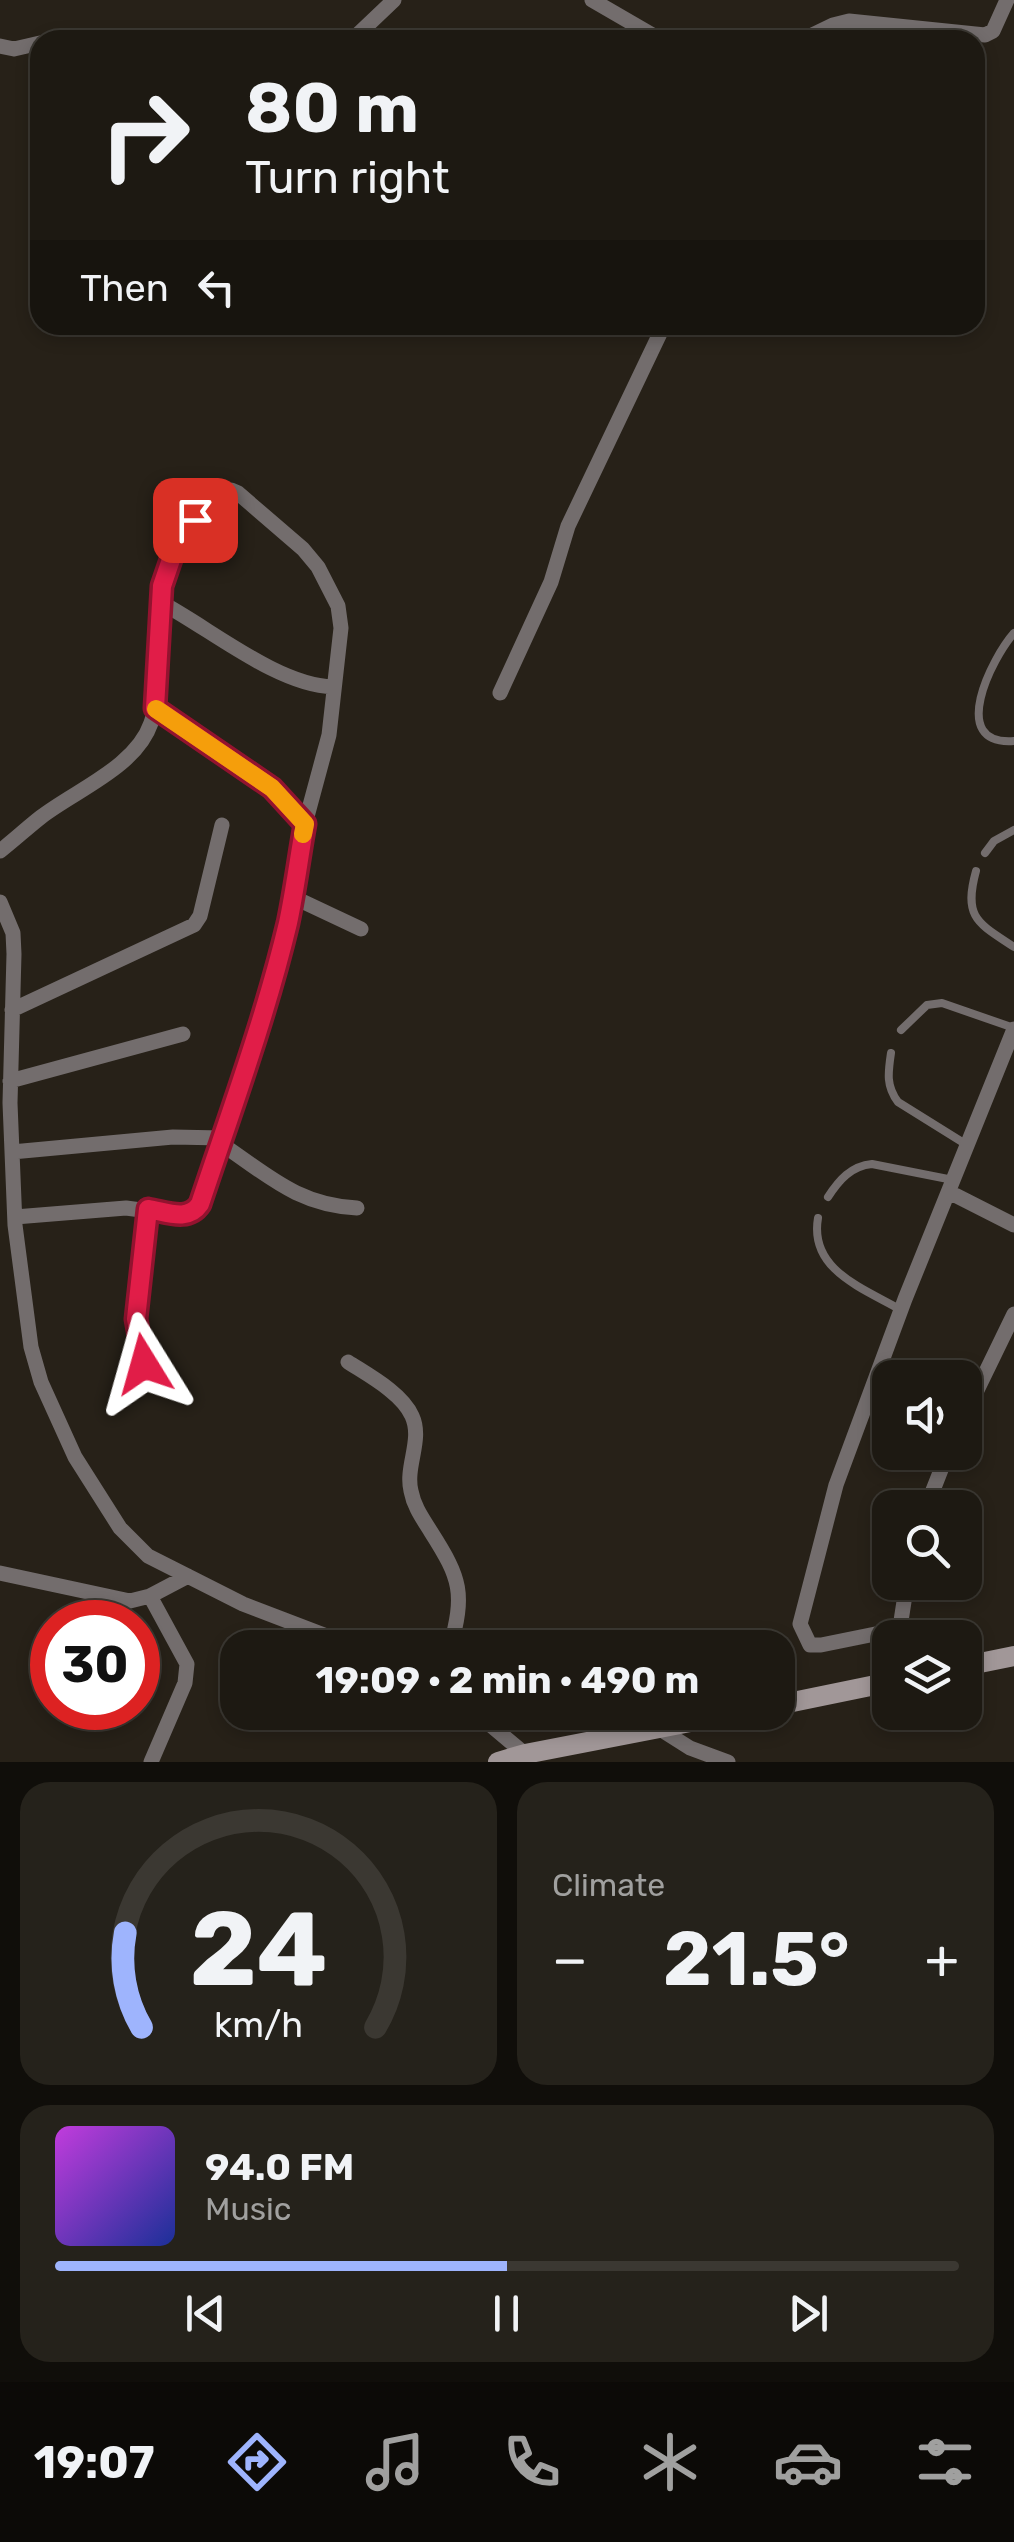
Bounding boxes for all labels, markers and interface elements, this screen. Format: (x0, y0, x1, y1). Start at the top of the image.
text: 80 m (245, 67, 419, 150)
icon: right (80, 70, 210, 200)
text: Turn right (245, 151, 449, 204)
icon: left (189, 260, 244, 315)
text: Then (80, 265, 169, 311)
pin (153, 478, 238, 563)
icon: arrive (168, 493, 223, 548)
position arrow (92, 1312, 196, 1416)
map controls (872, 1360, 982, 1730)
button: sound (872, 1360, 982, 1470)
button: search (872, 1490, 982, 1600)
speed limit sign: 30 (30, 1600, 160, 1730)
button: layers (872, 1620, 982, 1730)
text: 19:09 · 2 min · 490 m (316, 1657, 699, 1703)
text: Climate (552, 1866, 665, 1904)
text: 24 (189, 1888, 328, 2011)
text: 21.5° (663, 1915, 850, 2004)
text: − (552, 1927, 588, 1992)
text: + (925, 1927, 959, 1992)
text: km/h (214, 2004, 303, 2046)
text: 94.0 FM (205, 2144, 354, 2190)
text: Music (205, 2190, 291, 2228)
icon: previous (178, 2286, 233, 2341)
icon: pause (479, 2286, 534, 2341)
icon: next (781, 2286, 836, 2341)
icon: directions (222, 2427, 292, 2497)
icon: music (360, 2427, 430, 2497)
icon: phone (497, 2427, 567, 2497)
icon: climate (635, 2427, 705, 2497)
icon: car (773, 2427, 843, 2497)
icon: filters (910, 2427, 980, 2497)
text: 19:07 (34, 2436, 155, 2489)

